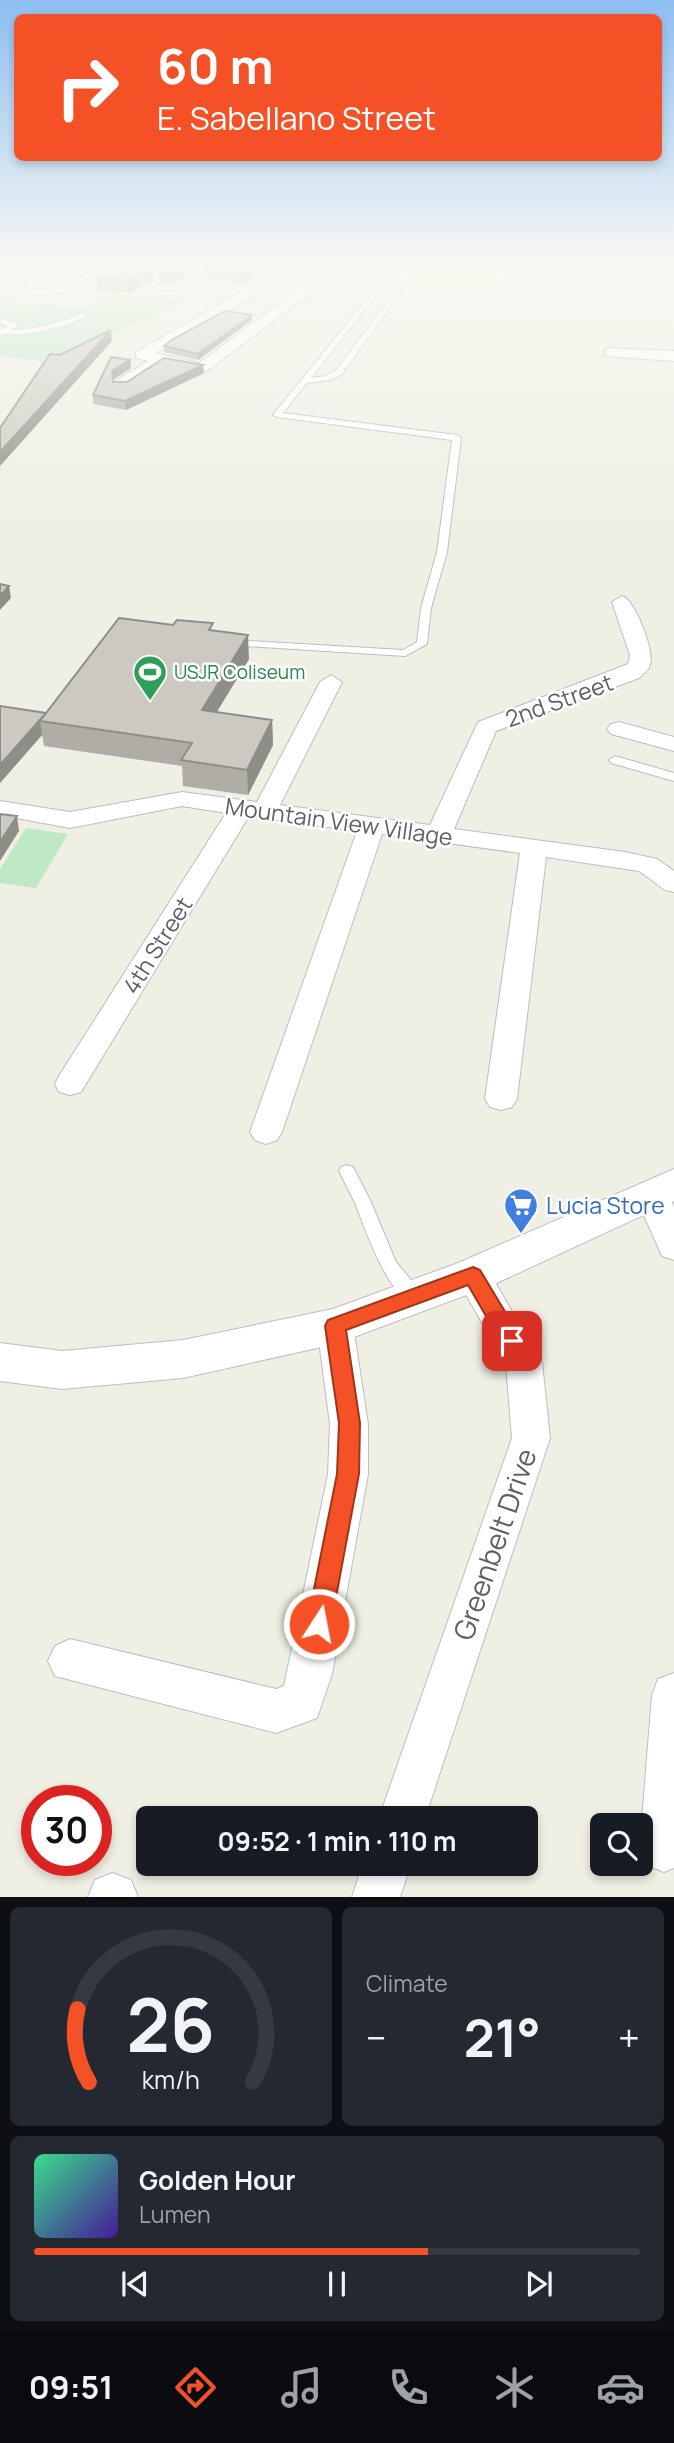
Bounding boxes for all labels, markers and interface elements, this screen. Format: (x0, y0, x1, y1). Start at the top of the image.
text: 60 m (157, 32, 274, 99)
icon: right (42, 42, 133, 133)
text: E. Sabellano Street (157, 96, 436, 140)
sports icon: USJR Coliseum (131, 653, 169, 702)
place label: USJR Coliseum (174, 659, 305, 685)
street label: 2nd Street (501, 666, 617, 734)
street label: Mountain View Village (223, 789, 455, 853)
street label: 4th Street (115, 890, 199, 1000)
supermarket icon: Lucia Store (502, 1186, 540, 1235)
place label: Lucia Store (546, 1189, 665, 1221)
pin (482, 1311, 542, 1371)
icon: arrive (493, 1322, 531, 1360)
street label: Greenbelt Drive (443, 1443, 545, 1645)
position arrow (282, 1587, 356, 1661)
speed limit sign: 30 (21, 1785, 112, 1876)
map controls (590, 1813, 653, 1876)
button: search (590, 1813, 653, 1876)
text: 09:52 · 1 min · 110 m (218, 1823, 456, 1859)
text: Climate (366, 1967, 448, 1999)
text: 26 (127, 1975, 215, 2075)
text: 21° (464, 2002, 541, 2073)
text: − (366, 2011, 387, 2063)
text: + (618, 2011, 640, 2063)
text: km/h (142, 2062, 200, 2097)
text: Golden Hour (139, 2162, 296, 2198)
text: Lumen (139, 2198, 211, 2230)
icon: previous (116, 2265, 154, 2303)
icon: pause (318, 2265, 356, 2303)
icon: next (520, 2265, 558, 2303)
icon: directions (171, 2363, 220, 2412)
icon: music (277, 2363, 326, 2412)
icon: phone (384, 2363, 433, 2412)
icon: climate (490, 2363, 539, 2412)
icon: car (596, 2363, 645, 2412)
text: 09:51 (29, 2365, 113, 2409)

